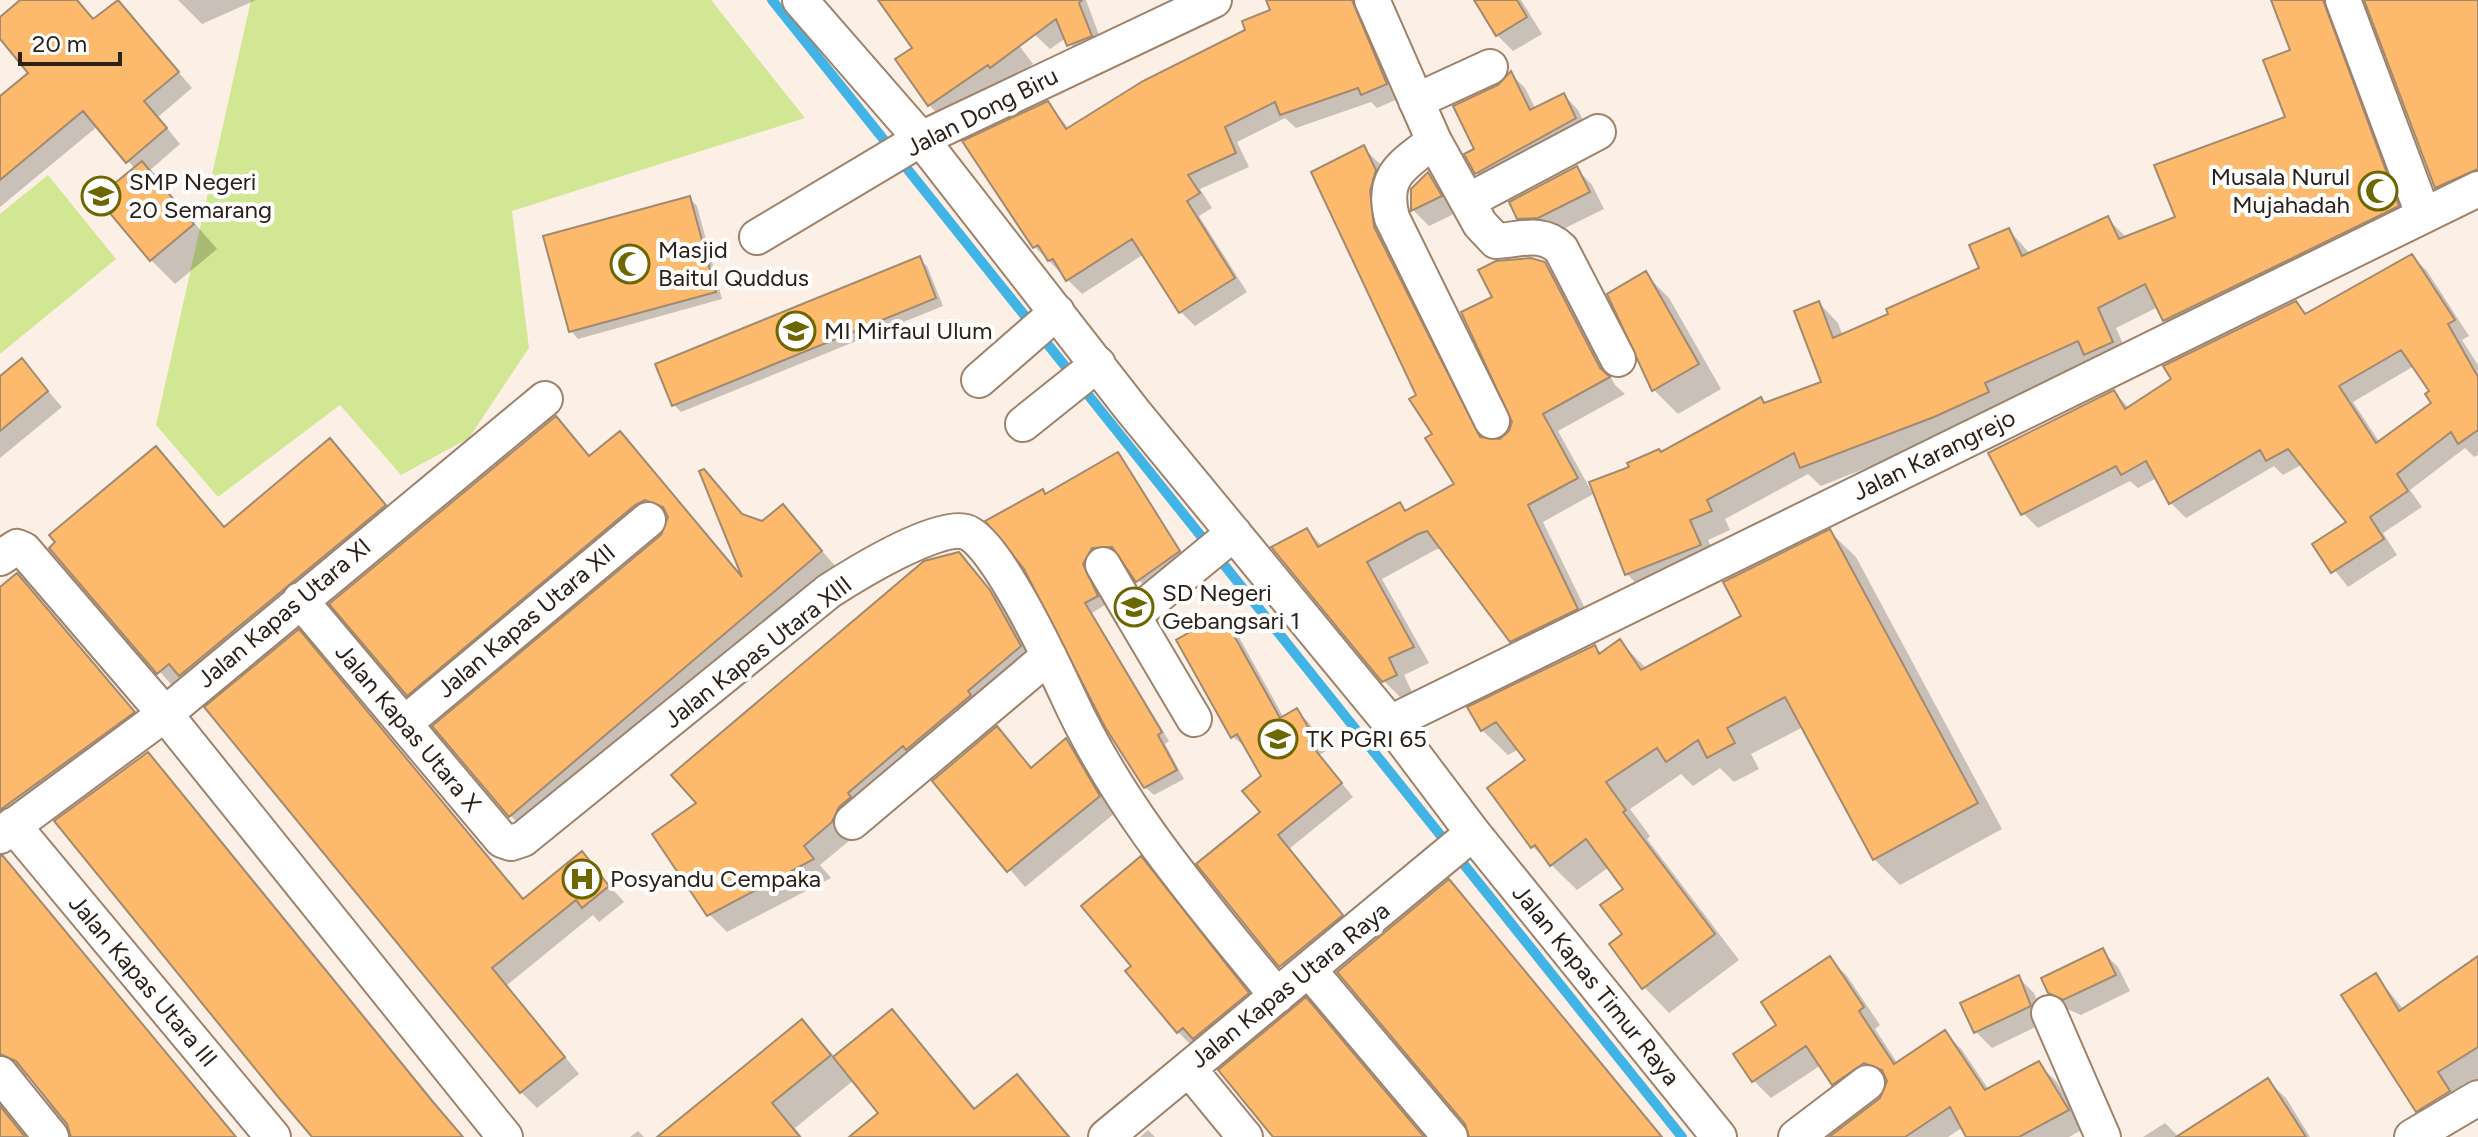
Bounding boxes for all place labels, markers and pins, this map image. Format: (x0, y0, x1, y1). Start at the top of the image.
place label: Musala Nurul Mujahadah (2211, 162, 2350, 219)
place label: SMP Negeri 20 Semarang (129, 167, 272, 224)
mosque icon: Musala Nurul Mujahadah (2357, 170, 2399, 212)
school or university icon: SMP Negeri 20 Semarang (80, 175, 122, 217)
place label: Masjid Baitul Quddus (658, 235, 809, 292)
mosque icon: Masjid Baitul Quddus (609, 243, 651, 285)
school or university icon: MI Mirfaul Ulum (775, 310, 817, 352)
place label: MI Mirfaul Ulum (824, 316, 992, 345)
place label: SD Negeri Gebangsari 1 (1162, 578, 1300, 635)
school or university icon: SD Negeri Gebangsari 1 (1113, 586, 1155, 628)
school or university icon: TK PGRI 65 (1257, 718, 1299, 760)
place label: TK PGRI 65 (1306, 724, 1427, 753)
hospital icon: Posyandu Cempaka (561, 858, 603, 900)
place label: Posyandu Cempaka (610, 864, 821, 893)

